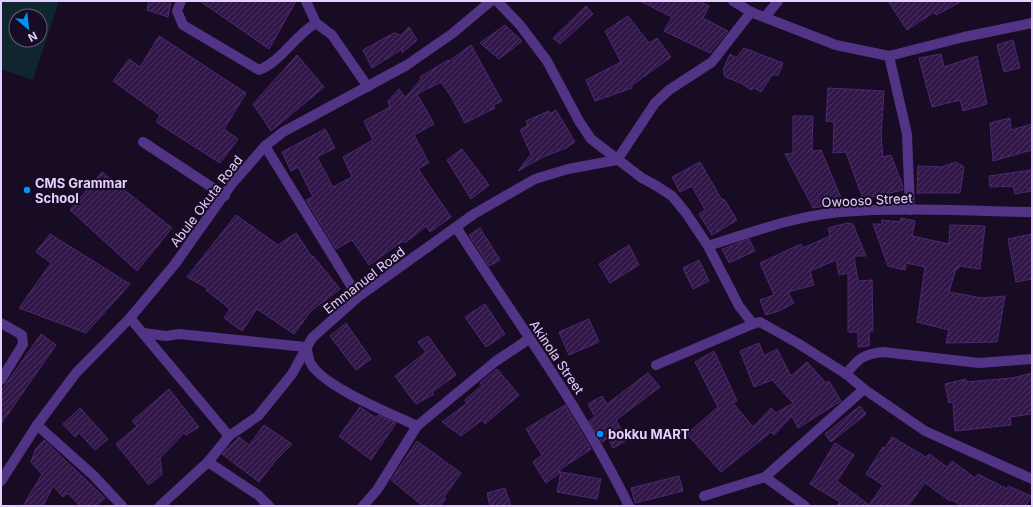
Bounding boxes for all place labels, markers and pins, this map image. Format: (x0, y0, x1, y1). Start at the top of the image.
place label: CMS Grammar School (35, 175, 128, 206)
marker: CMS Grammar School (22, 185, 32, 195)
place label: bokku MART (608, 426, 690, 442)
marker: bokku MART (595, 429, 605, 439)

